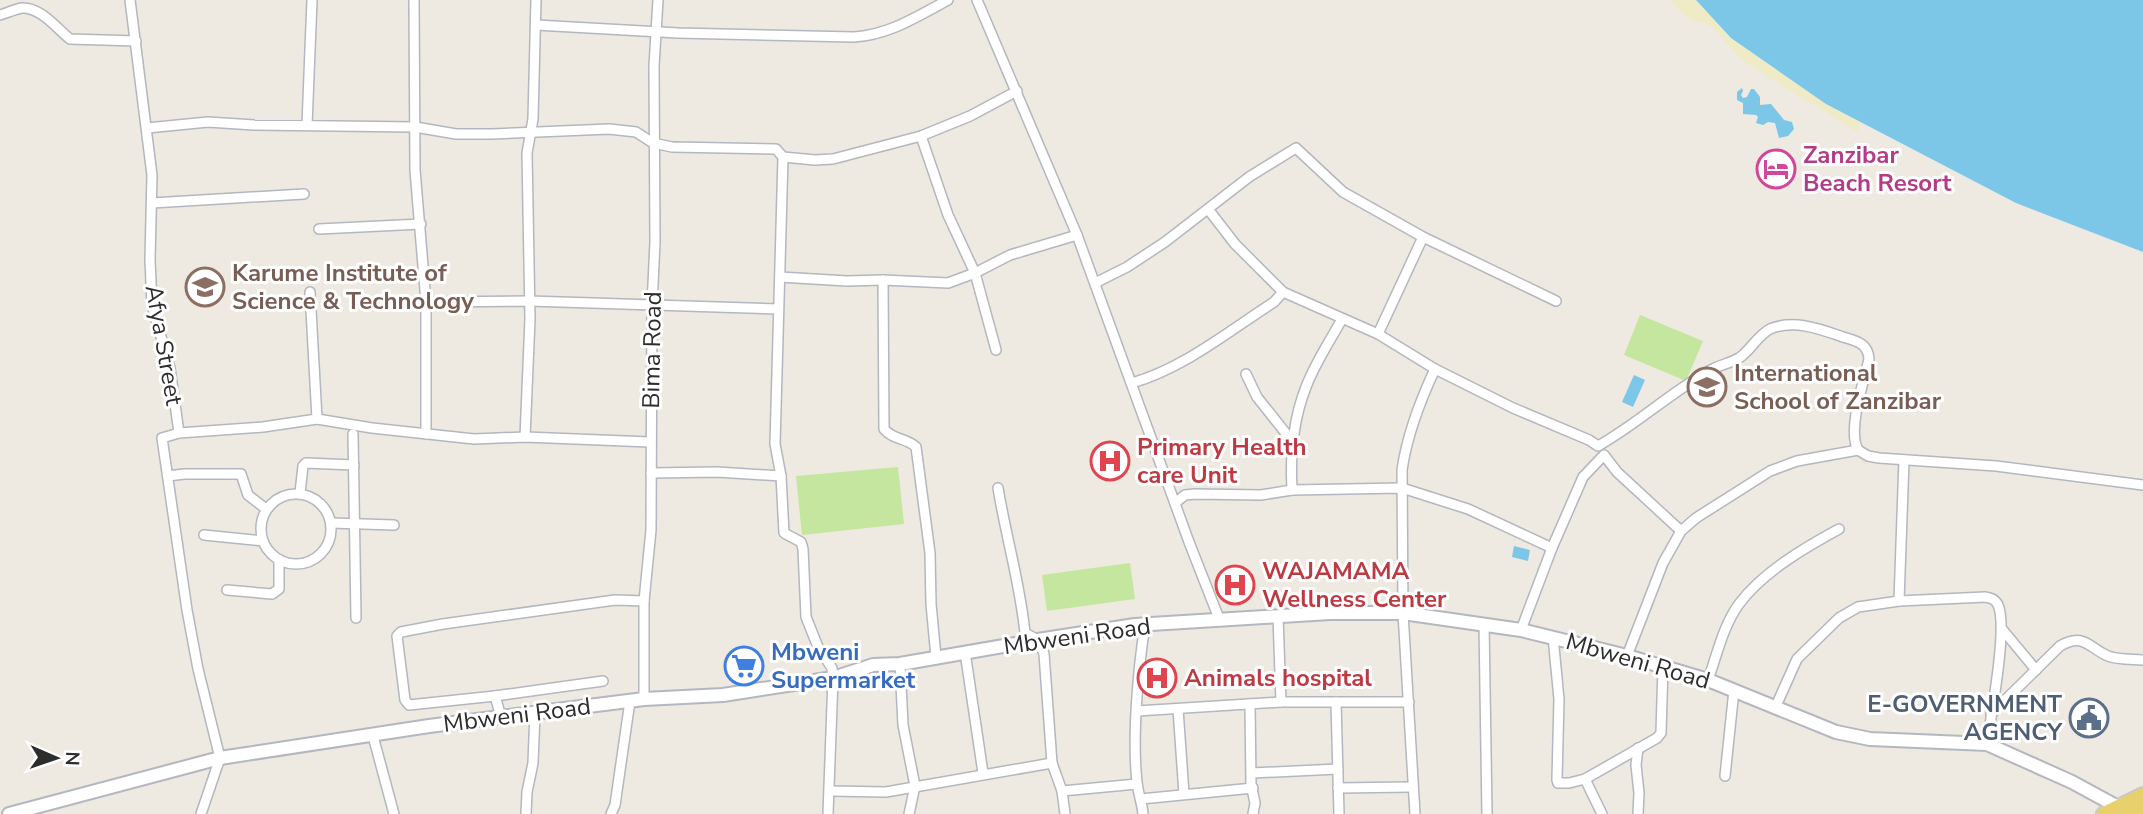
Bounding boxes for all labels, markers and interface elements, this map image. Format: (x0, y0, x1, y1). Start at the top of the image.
place label: Zanzibar Beach Resort (1803, 139, 1952, 199)
hotel icon: Zanzibar Beach Resort (1755, 148, 1797, 190)
place label: Karume Institute of Science & Technology (232, 257, 474, 317)
school or university icon: Karume Institute of Science & Technology (184, 266, 226, 308)
street label: Afya Street (138, 282, 190, 408)
street label: Bima Road (635, 291, 669, 409)
place label: International School of Zanzibar (1734, 357, 1942, 417)
school or university icon: International School of Zanzibar (1686, 366, 1728, 408)
place label: Primary Health care Unit (1137, 431, 1307, 491)
hospital icon: Primary Health care Unit (1089, 440, 1131, 482)
place label: WAJAMAMA Wellness Center (1262, 555, 1447, 615)
hospital icon: WAJAMAMA Wellness Center (1214, 564, 1256, 606)
street label: Mbweni Road (1001, 610, 1153, 662)
street label: Mbweni Road (1562, 625, 1714, 697)
place label: Mbweni Supermarket (771, 636, 916, 696)
supermarket icon: Mbweni Supermarket (723, 645, 765, 687)
hospital icon: Animals hospital (1136, 657, 1178, 699)
place label: Animals hospital (1184, 662, 1372, 694)
place label: E-GOVERNMENT AGENCY (1867, 688, 2063, 748)
street label: Mbweni Road (441, 690, 593, 740)
public building icon: E-GOVERNMENT AGENCY (2068, 697, 2110, 739)
north arrow (21, 723, 91, 793)
text: N (59, 751, 85, 766)

